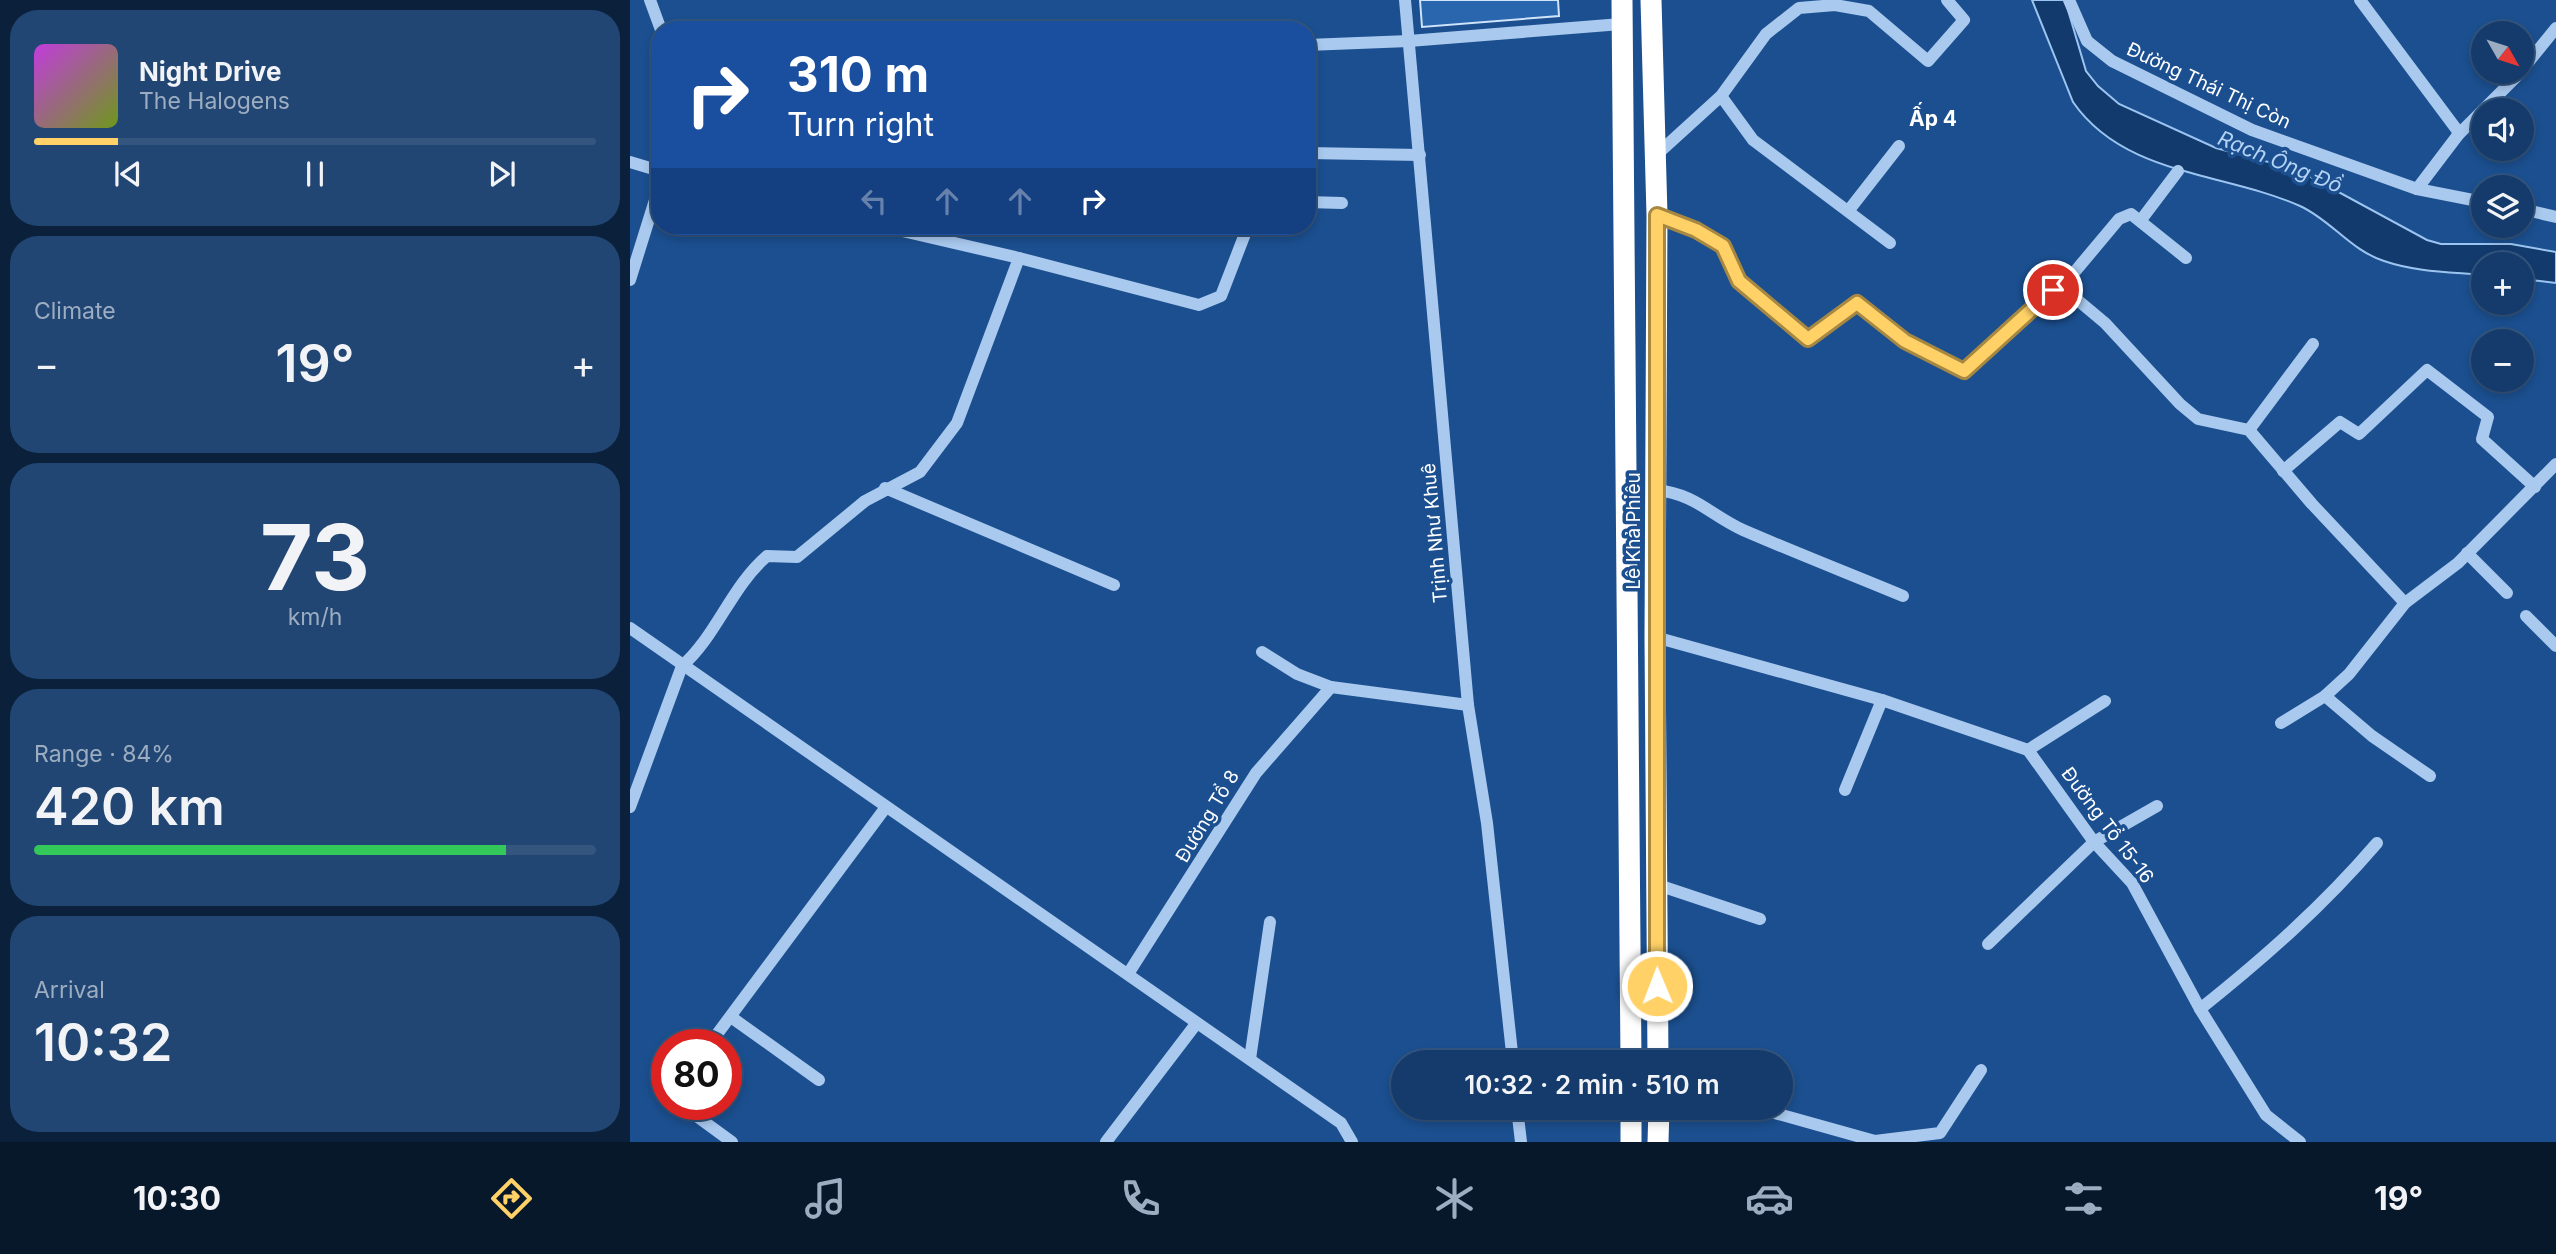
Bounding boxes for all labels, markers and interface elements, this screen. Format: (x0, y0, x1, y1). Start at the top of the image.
north arrow (2471, 21, 2534, 84)
map controls (2471, 21, 2534, 392)
street label: Đường Thái Thị Còn (2123, 37, 2295, 134)
text: 310 m (787, 45, 929, 104)
icon: right (672, 49, 763, 140)
text: Night Drive (139, 56, 281, 87)
text: The Halogens (139, 87, 290, 115)
button: sound (2471, 98, 2534, 161)
district label: Ấp 4 (1909, 102, 1957, 131)
text: Turn right (787, 105, 934, 144)
water label: Rạch Ông Đồ (2214, 125, 2346, 198)
icon: previous (109, 155, 147, 193)
icon: pause (296, 155, 334, 193)
icon: next (483, 155, 521, 193)
button: layers (2471, 175, 2534, 238)
icon: left (855, 182, 893, 220)
icon: ahead (928, 182, 966, 220)
icon: ahead (1001, 182, 1039, 220)
icon: right (1074, 182, 1112, 220)
button: + (2471, 252, 2534, 315)
pin (2023, 260, 2083, 320)
icon: arrive (2034, 271, 2072, 309)
text: Climate (34, 297, 116, 325)
button: − (2471, 329, 2534, 392)
text: 19° (275, 332, 355, 395)
text: − (34, 341, 59, 387)
text: + (571, 341, 596, 387)
street label: Trịnh Như Khuê (1417, 462, 1452, 604)
street label: Lê Khả Phiêu (1622, 472, 1645, 590)
text: 73 (260, 502, 370, 612)
text: km/h (288, 603, 342, 631)
text: Range · 84% (34, 740, 174, 768)
street label: Đường Tổ 15-16 (2056, 763, 2159, 888)
street label: Đường Tổ 8 (1171, 766, 1244, 867)
text: 420 km (34, 775, 225, 838)
position arrow (1620, 949, 1694, 1023)
text: Arrival (34, 976, 105, 1004)
text: 10:32 (34, 1011, 172, 1074)
speed limit sign: 80 (651, 1029, 742, 1120)
text: 10:32 · 2 min · 510 m (1464, 1069, 1720, 1100)
icon: directions (487, 1174, 536, 1223)
icon: music (801, 1174, 850, 1223)
icon: phone (1116, 1174, 1165, 1223)
icon: climate (1430, 1174, 1479, 1223)
icon: car (1745, 1174, 1794, 1223)
icon: filters (2059, 1174, 2108, 1223)
text: 10:30 (133, 1179, 221, 1218)
text: 19° (2374, 1179, 2423, 1218)

